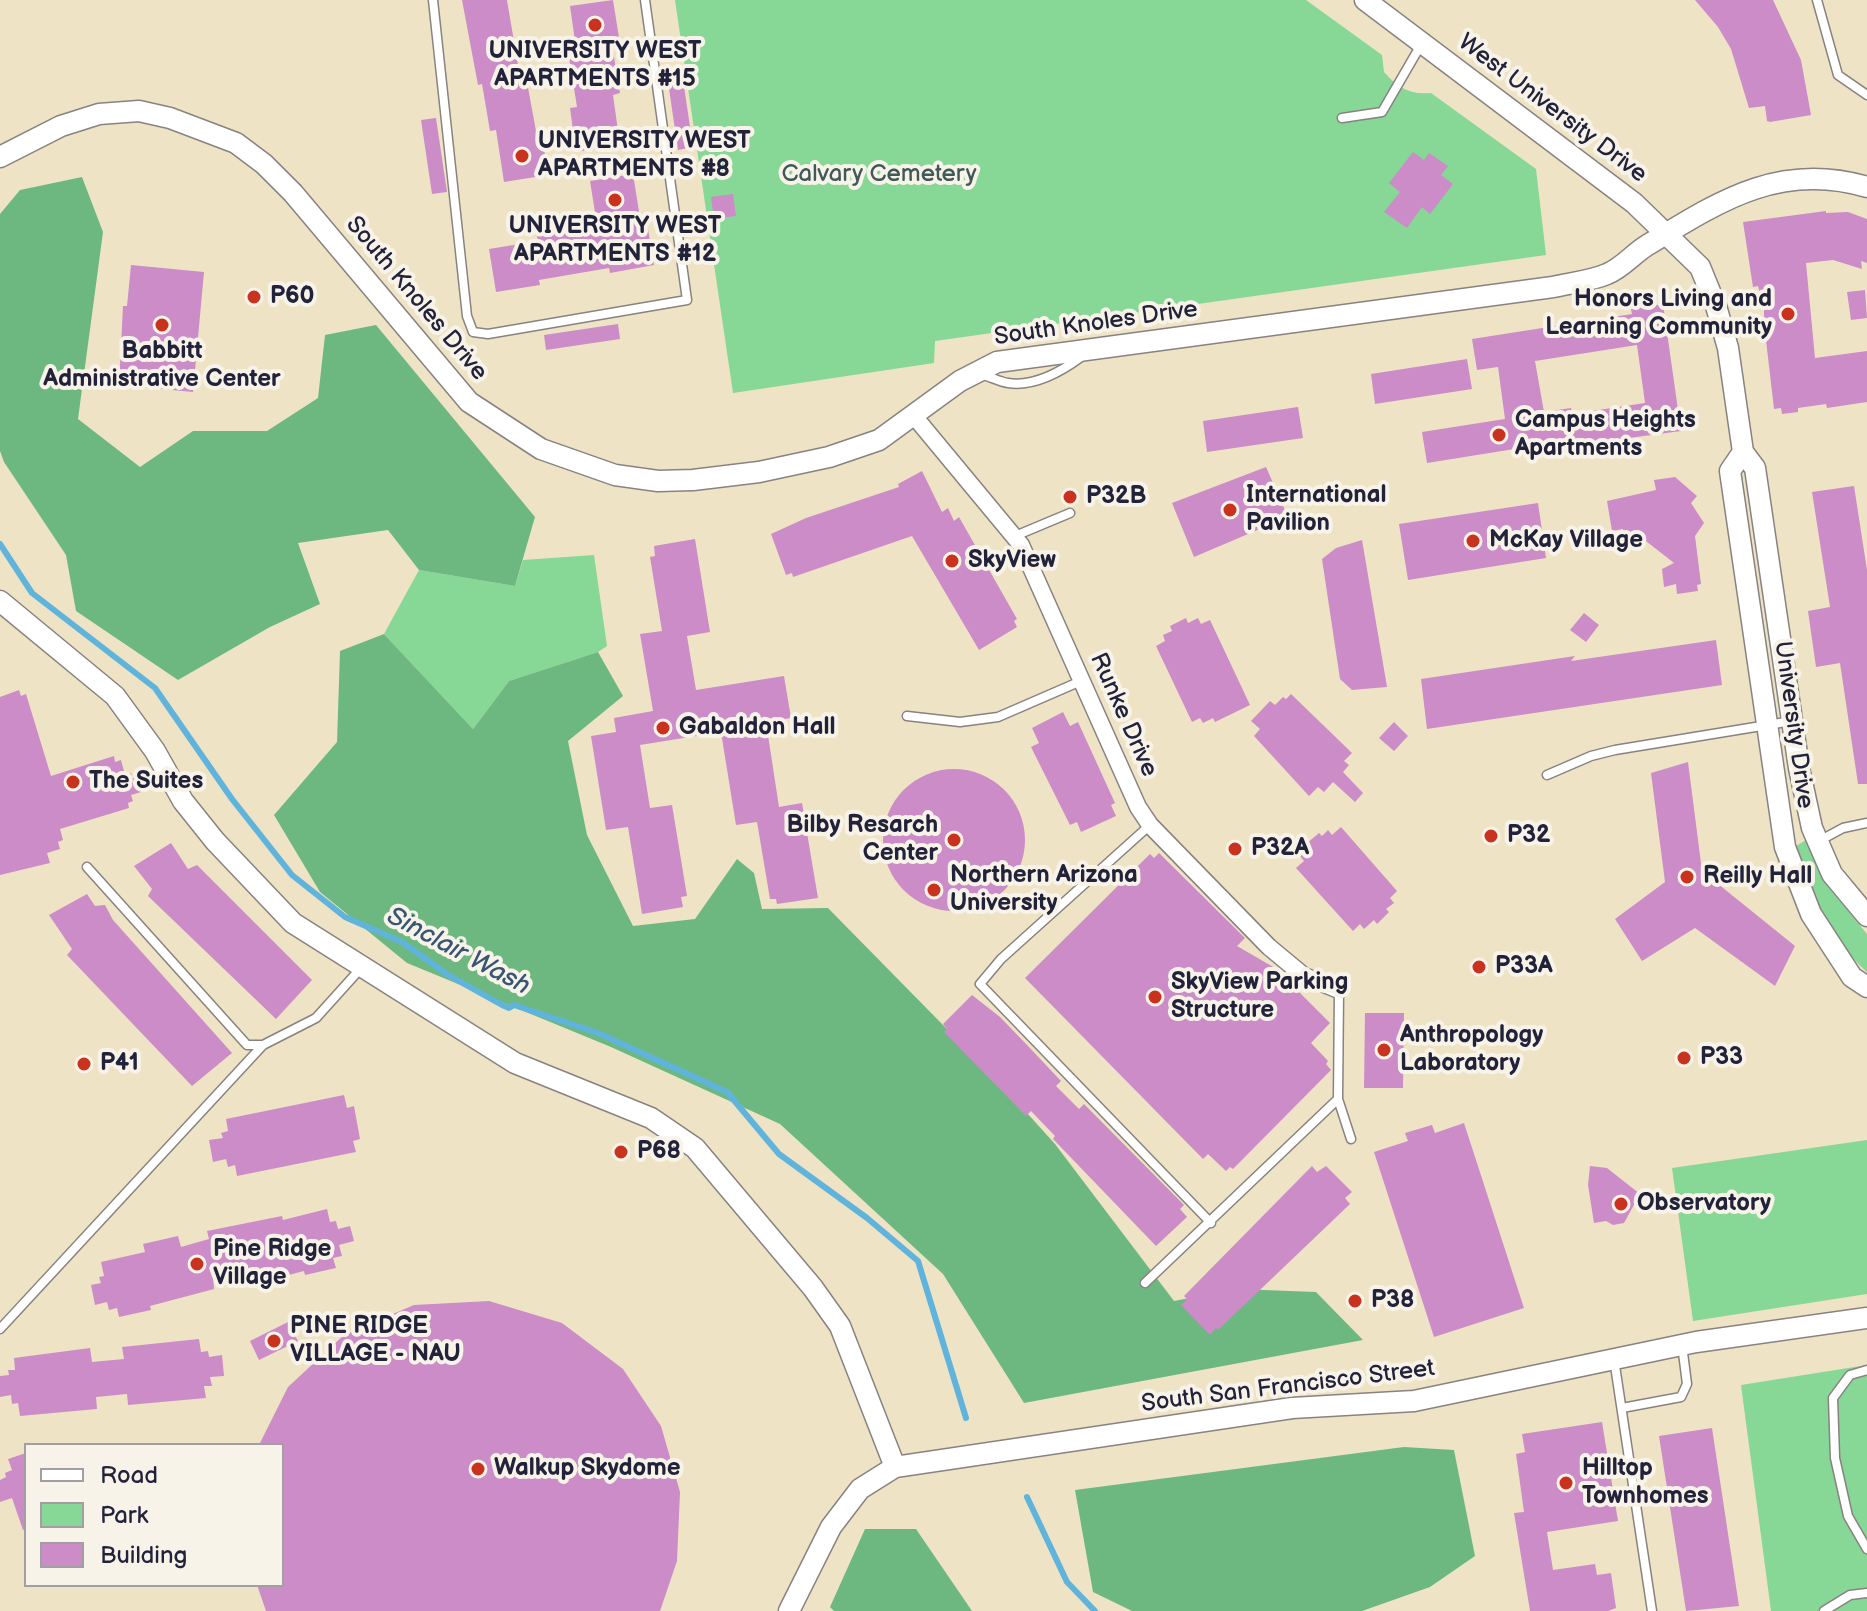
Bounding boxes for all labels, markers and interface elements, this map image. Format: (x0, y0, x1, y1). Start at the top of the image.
marker: UNIVERSITY WEST APARTMENTS #15 (586, 16, 604, 34)
street label: West University Drive (1452, 29, 1652, 189)
place label: UNIVERSITY WEST APARTMENTS #15 (489, 38, 701, 94)
place label: UNIVERSITY WEST APARTMENTS #8 (538, 128, 751, 184)
marker: UNIVERSITY WEST APARTMENTS #8 (513, 147, 531, 165)
park label: Calvary Cemetery (782, 161, 976, 189)
marker: UNIVERSITY WEST APARTMENTS #12 (606, 191, 624, 209)
street label: South Knoles Drive (339, 211, 493, 387)
place label: UNIVERSITY WEST APARTMENTS #12 (509, 213, 721, 269)
place label: P60 (270, 283, 315, 311)
place label: Honors Living and Learning Community (1545, 286, 1772, 342)
marker: P60 (245, 288, 263, 306)
street label: South Knoles Drive (992, 295, 1200, 353)
marker: Honors Living and Learning Community (1779, 305, 1797, 323)
marker: Babbitt Administrative Center (153, 316, 171, 334)
place label: Babbitt Administrative Center (43, 338, 281, 394)
place label: Campus Heights Apartments (1515, 407, 1696, 463)
marker: Campus Heights Apartments (1490, 426, 1508, 444)
place label: International Pavilion (1246, 482, 1387, 538)
place label: P32B (1086, 483, 1146, 511)
marker: P32B (1061, 488, 1079, 506)
marker: International Pavilion (1221, 501, 1239, 519)
place label: McKay Village (1489, 527, 1643, 555)
marker: McKay Village (1464, 532, 1482, 550)
place label: SkyView (968, 547, 1056, 575)
marker: SkyView (943, 552, 961, 570)
street label: University Drive (1767, 639, 1819, 811)
street label: Runke Drive (1083, 649, 1163, 781)
place label: Gabaldon Hall (679, 714, 835, 742)
marker: Gabaldon Hall (654, 719, 672, 737)
place label: The Suites (89, 768, 203, 796)
marker: The Suites (64, 773, 82, 791)
place label: Bilby Resarch Center (787, 812, 938, 868)
place label: P32 (1507, 822, 1550, 850)
marker: P32 (1482, 827, 1500, 845)
marker: Bilby Resarch Center (945, 831, 963, 849)
place label: P32A (1251, 835, 1309, 863)
marker: P32A (1226, 840, 1244, 858)
place label: Northern Arizona University (950, 862, 1138, 918)
place label: Reilly Hall (1703, 863, 1812, 891)
marker: Reilly Hall (1678, 868, 1696, 886)
marker: Northern Arizona University (925, 881, 943, 899)
water label: Sinclair Wash (381, 901, 535, 1003)
place label: P33A (1495, 953, 1553, 981)
marker: P33A (1470, 958, 1488, 976)
place label: SkyView Parking Structure (1171, 969, 1348, 1025)
marker: SkyView Parking Structure (1146, 988, 1164, 1006)
place label: Anthropology Laboratory (1400, 1022, 1543, 1078)
marker: Anthropology Laboratory (1375, 1041, 1393, 1059)
place label: P33 (1700, 1044, 1743, 1072)
marker: P33 (1675, 1049, 1693, 1067)
place label: P41 (100, 1050, 139, 1078)
marker: P41 (75, 1055, 93, 1073)
place label: P68 (637, 1138, 681, 1166)
marker: P68 (612, 1143, 630, 1161)
place label: Observatory (1637, 1190, 1771, 1218)
marker: Observatory (1612, 1195, 1630, 1213)
place label: Pine Ridge Village (213, 1236, 331, 1292)
marker: Pine Ridge Village (188, 1255, 206, 1273)
place label: P38 (1371, 1287, 1414, 1315)
marker: P38 (1346, 1292, 1364, 1310)
place label: PINE RIDGE VILLAGE - NAU (290, 1313, 461, 1369)
marker: PINE RIDGE VILLAGE - NAU (265, 1332, 283, 1350)
street label: South San Francisco Street (1140, 1355, 1436, 1419)
legend (24, 1443, 284, 1587)
place label: Walkup Skydome (494, 1455, 681, 1483)
place label: Hilltop Townhomes (1582, 1455, 1709, 1511)
marker: Walkup Skydome (469, 1460, 487, 1478)
text: Road (100, 1461, 158, 1490)
marker: Hilltop Townhomes (1557, 1474, 1575, 1492)
text: Park (100, 1501, 148, 1530)
text: Building (100, 1541, 187, 1570)

